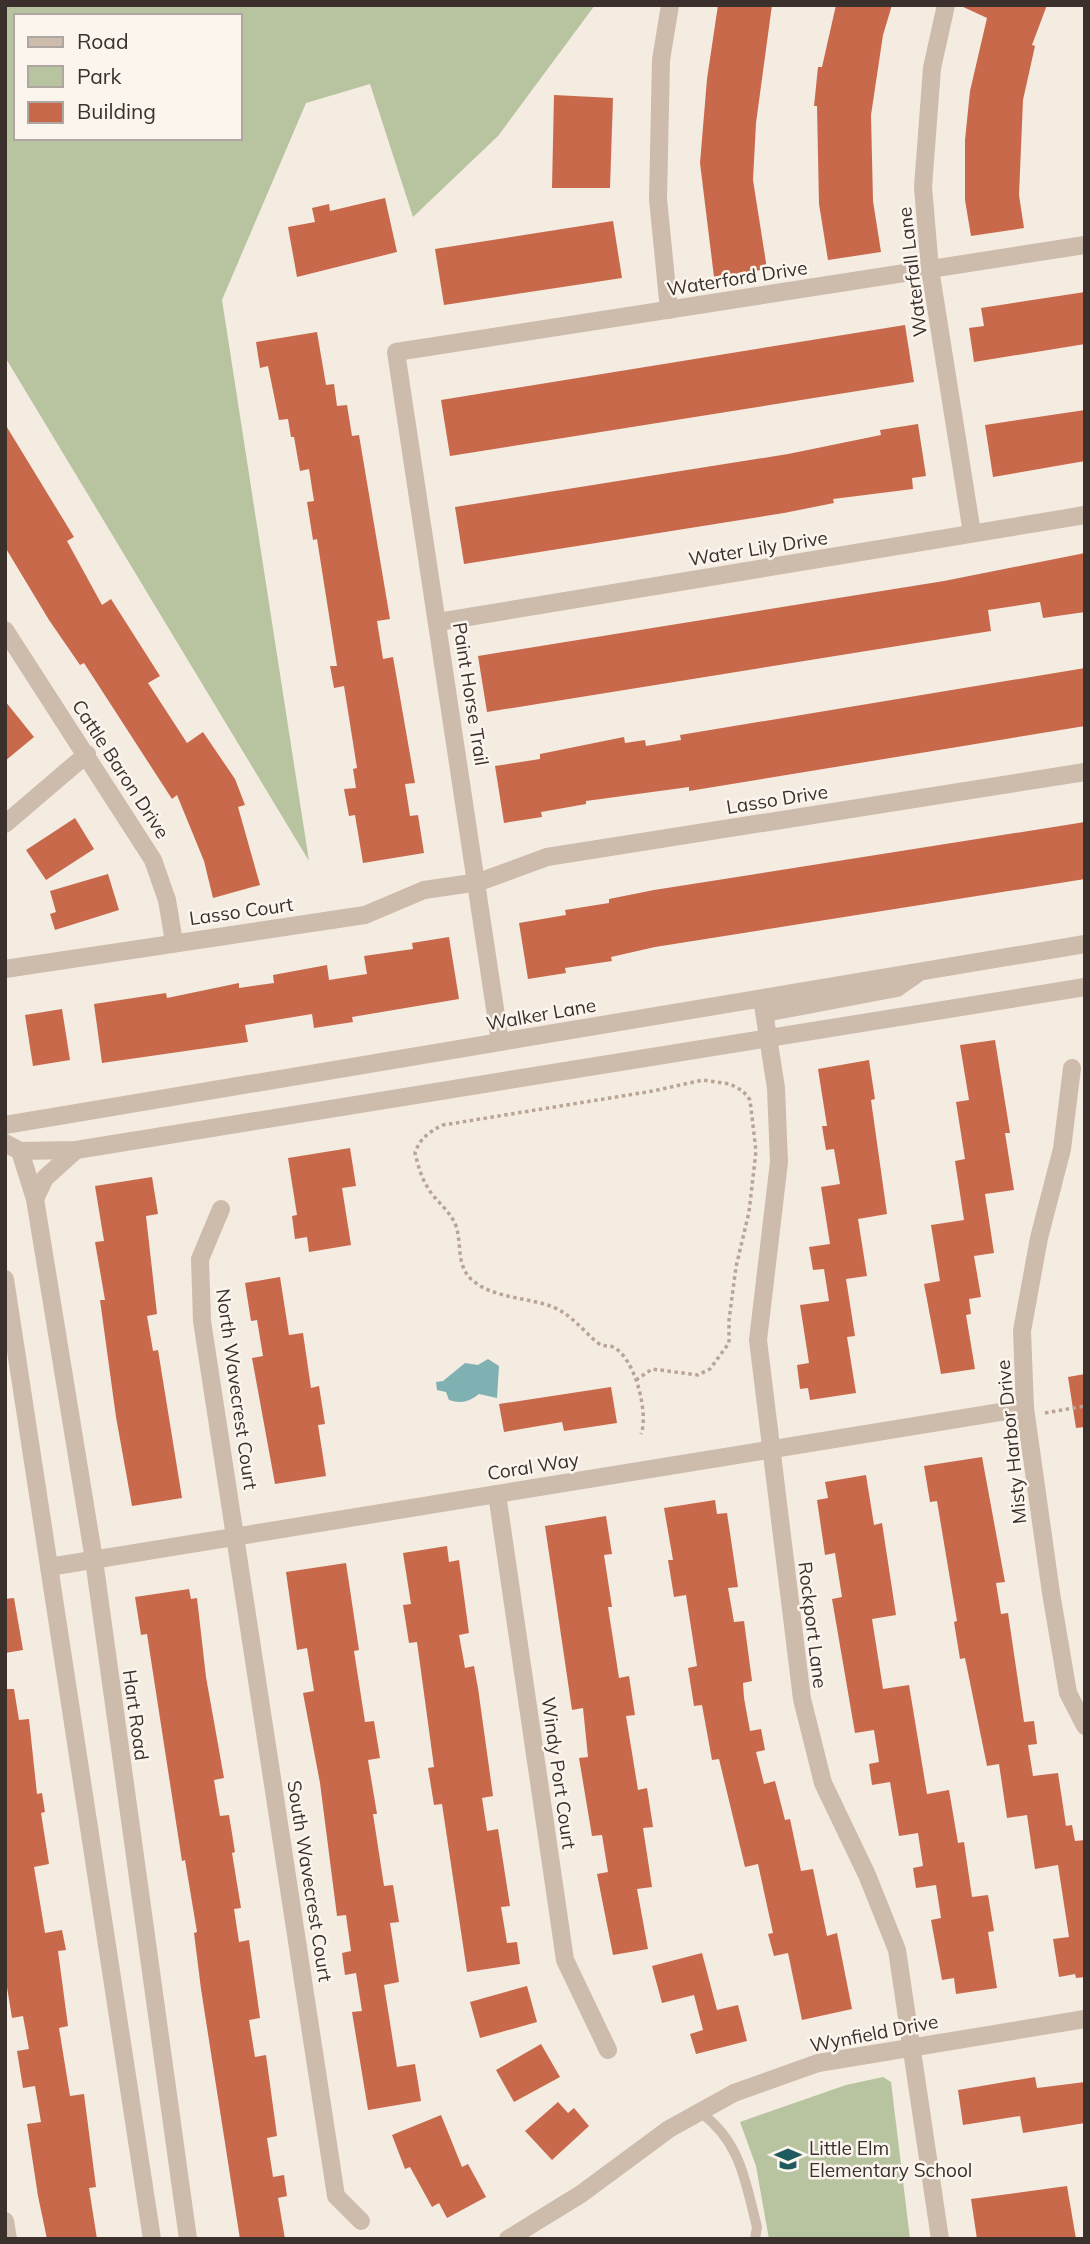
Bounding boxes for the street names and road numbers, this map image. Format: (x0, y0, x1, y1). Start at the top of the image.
street label: Waterfall Lane (892, 206, 932, 338)
street label: Waterford Drive (665, 255, 809, 301)
street label: Water Lily Drive (687, 525, 829, 571)
street label: Paint Horse Trail (448, 621, 494, 767)
street label: Cattle Baron Drive (67, 695, 175, 843)
street label: Lasso Drive (725, 779, 829, 819)
street label: Lasso Court (188, 892, 295, 930)
street label: Walker Lane (484, 993, 598, 1035)
street label: North Wavecrest Court (211, 1287, 263, 1491)
street label: Misty Harbor Drive (990, 1359, 1032, 1525)
street label: Coral Way (486, 1447, 580, 1485)
street label: Rockport Lane (793, 1560, 833, 1690)
street label: Hart Road (118, 1668, 154, 1762)
street label: Windy Port Court (536, 1695, 582, 1851)
street label: South Wavecrest Court (282, 1779, 338, 1984)
street label: Wynfield Drive (808, 2009, 940, 2057)

